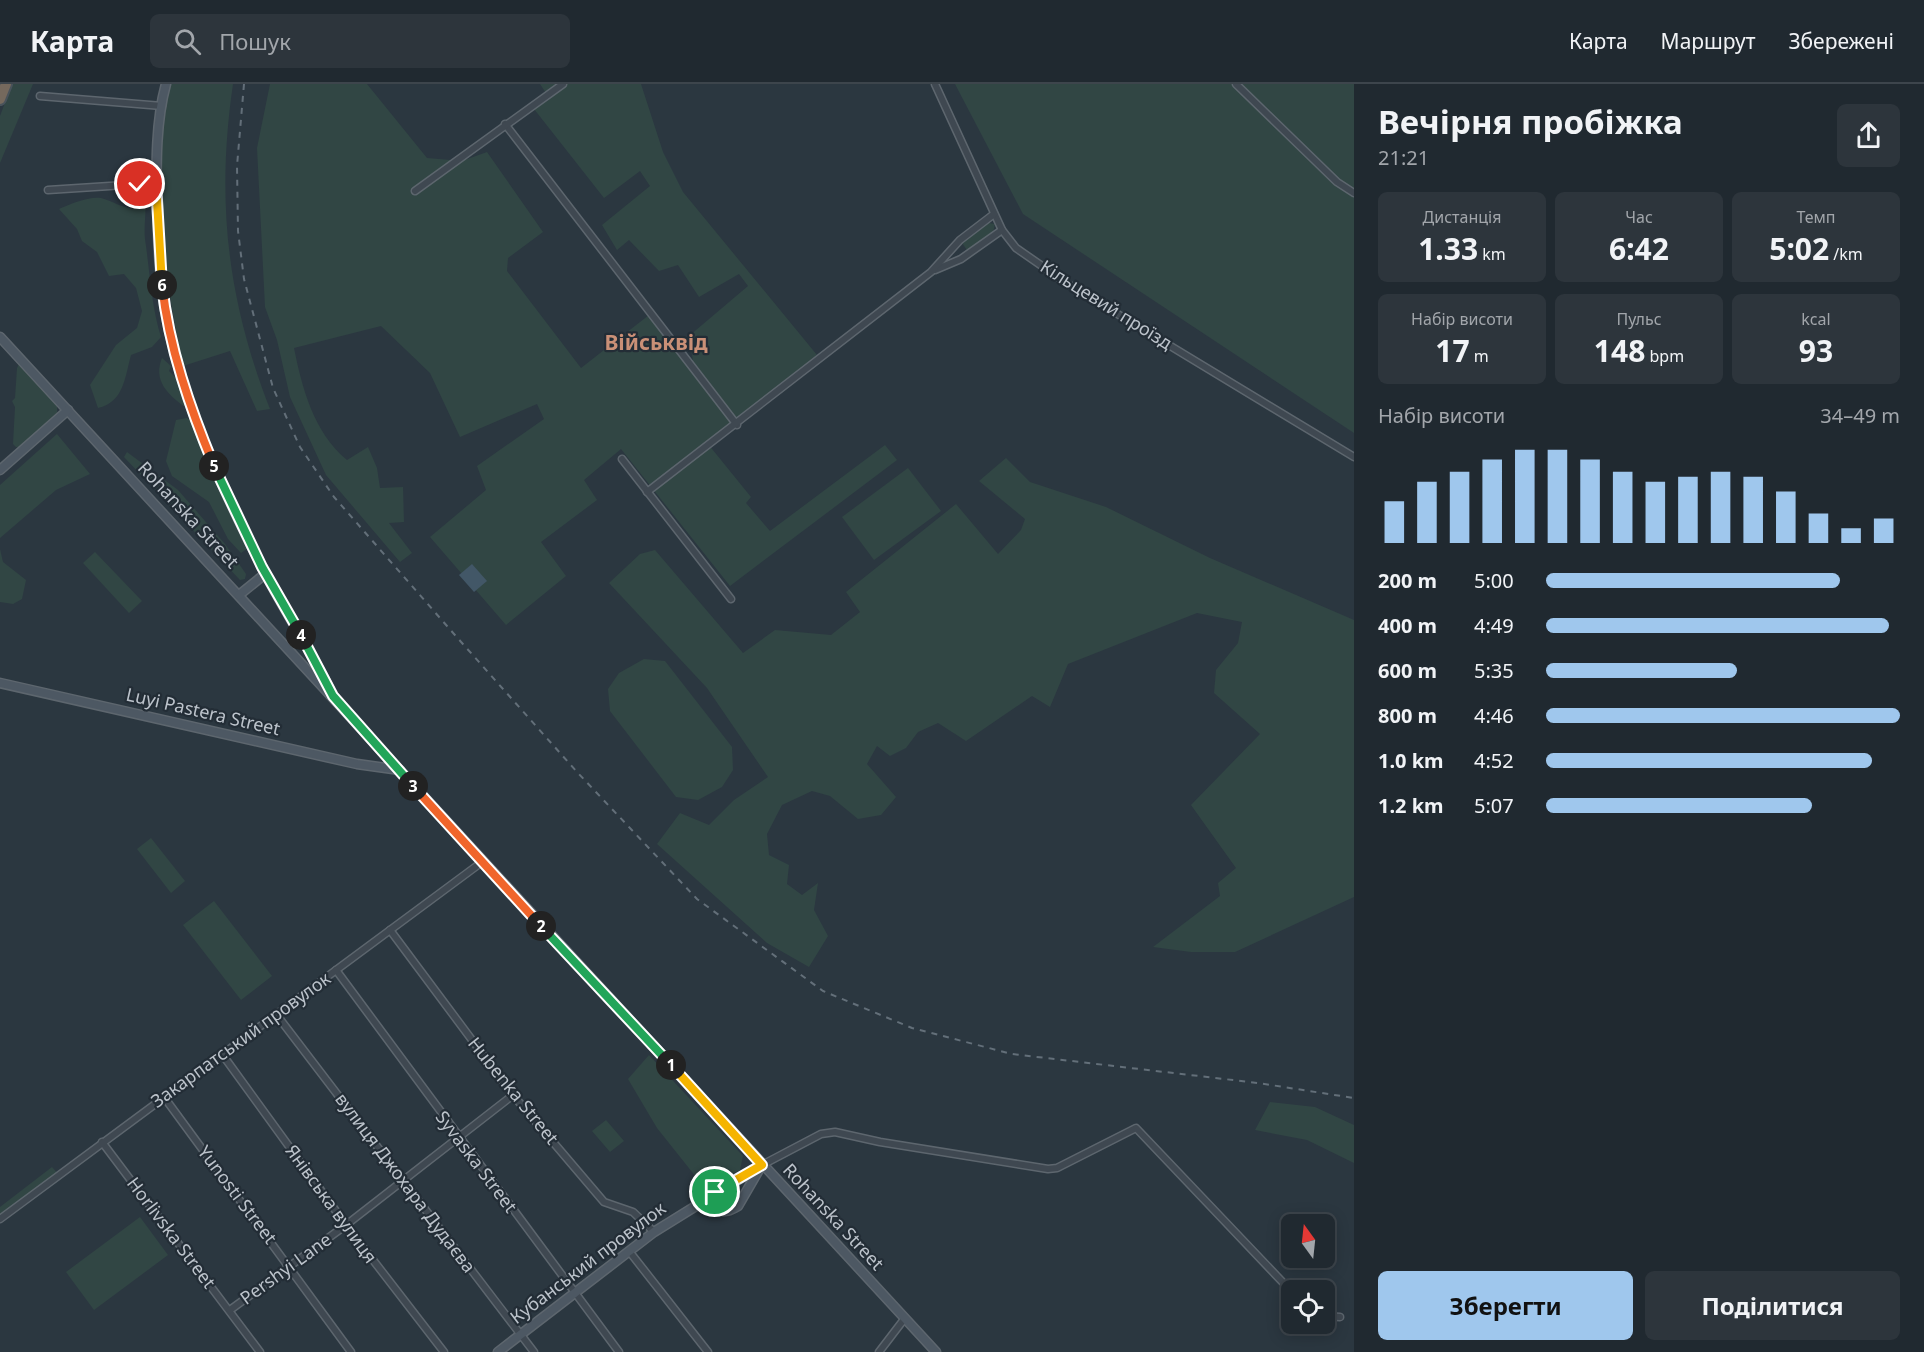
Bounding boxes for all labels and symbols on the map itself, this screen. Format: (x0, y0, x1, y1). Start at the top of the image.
pin (114, 158, 165, 209)
street label: Кільцевий проїзд (1036, 254, 1177, 354)
pin: 6 (147, 270, 177, 300)
district label: Військвід (604, 328, 708, 356)
pin: 5 (199, 451, 229, 481)
street label: Rohanska Street (133, 456, 245, 573)
pin: 4 (286, 620, 316, 650)
street label: Luyi Pastera Street (124, 682, 283, 741)
pin: 3 (398, 771, 428, 801)
pin: 2 (526, 911, 556, 941)
street label: Закарпатський провулок (146, 966, 335, 1112)
street label: Hubenka Street (463, 1032, 565, 1149)
pin: 1 (656, 1050, 686, 1080)
street label: вулиця Джохара Дудаєва (330, 1088, 481, 1277)
street label: Syvaska Street (431, 1106, 523, 1218)
street label: Янівська вулиця (281, 1139, 383, 1268)
street label: Yunosti Street (193, 1140, 283, 1249)
street label: Rohanska Street (778, 1158, 890, 1275)
pin (689, 1166, 740, 1217)
street label: Horlivska Street (122, 1172, 222, 1293)
street label: Кубанський провулок (505, 1196, 670, 1329)
north arrow (1281, 1214, 1335, 1268)
street label: Pershyi Lane (235, 1227, 336, 1310)

